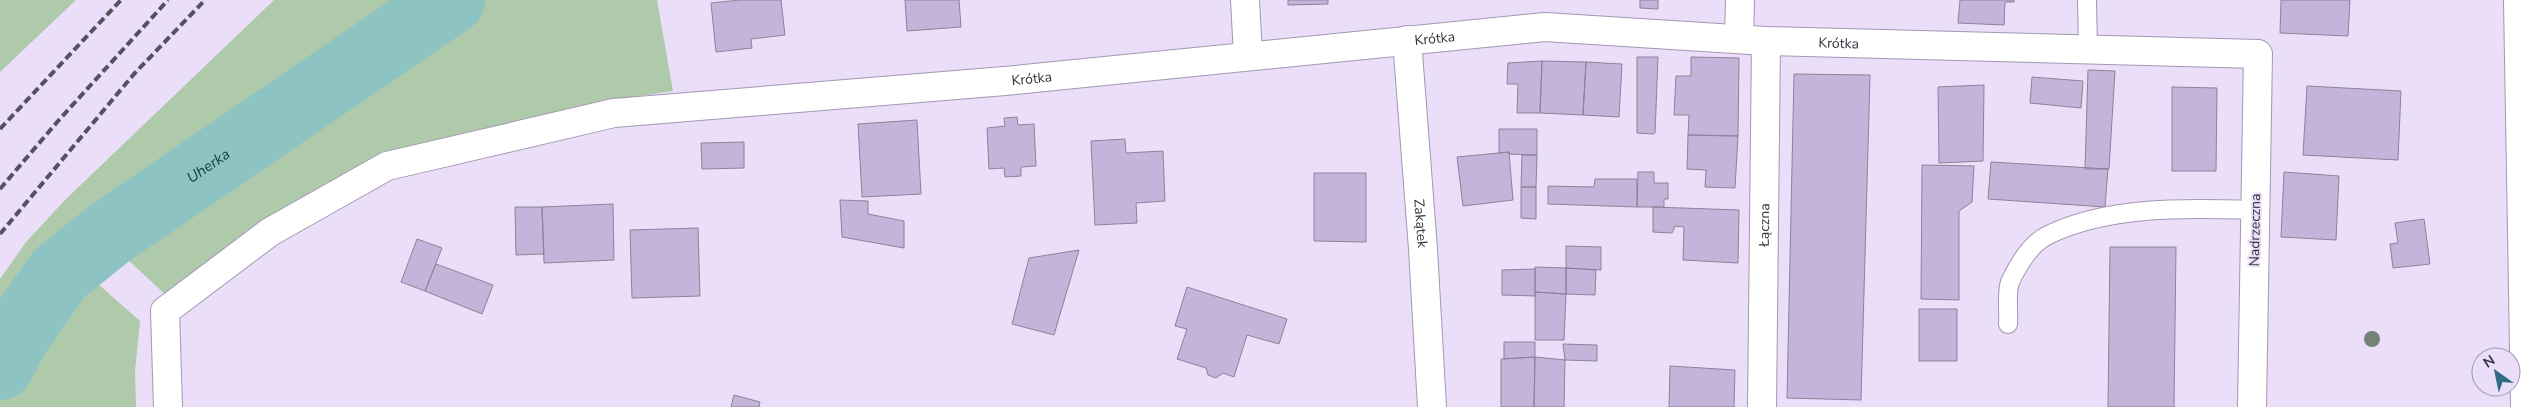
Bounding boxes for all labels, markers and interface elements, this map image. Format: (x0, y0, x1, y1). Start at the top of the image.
street label: Krótka (1413, 27, 1456, 50)
street label: Krótka (1818, 33, 1859, 53)
street label: Krótka (1010, 67, 1053, 90)
water label: Uherka (183, 144, 234, 188)
street label: Nadrzeczna (2245, 193, 2265, 267)
street label: Zakątek (1410, 198, 1432, 250)
street label: Łączna (1754, 203, 1774, 248)
north arrow (2471, 347, 2521, 397)
text: N (2480, 351, 2499, 372)

